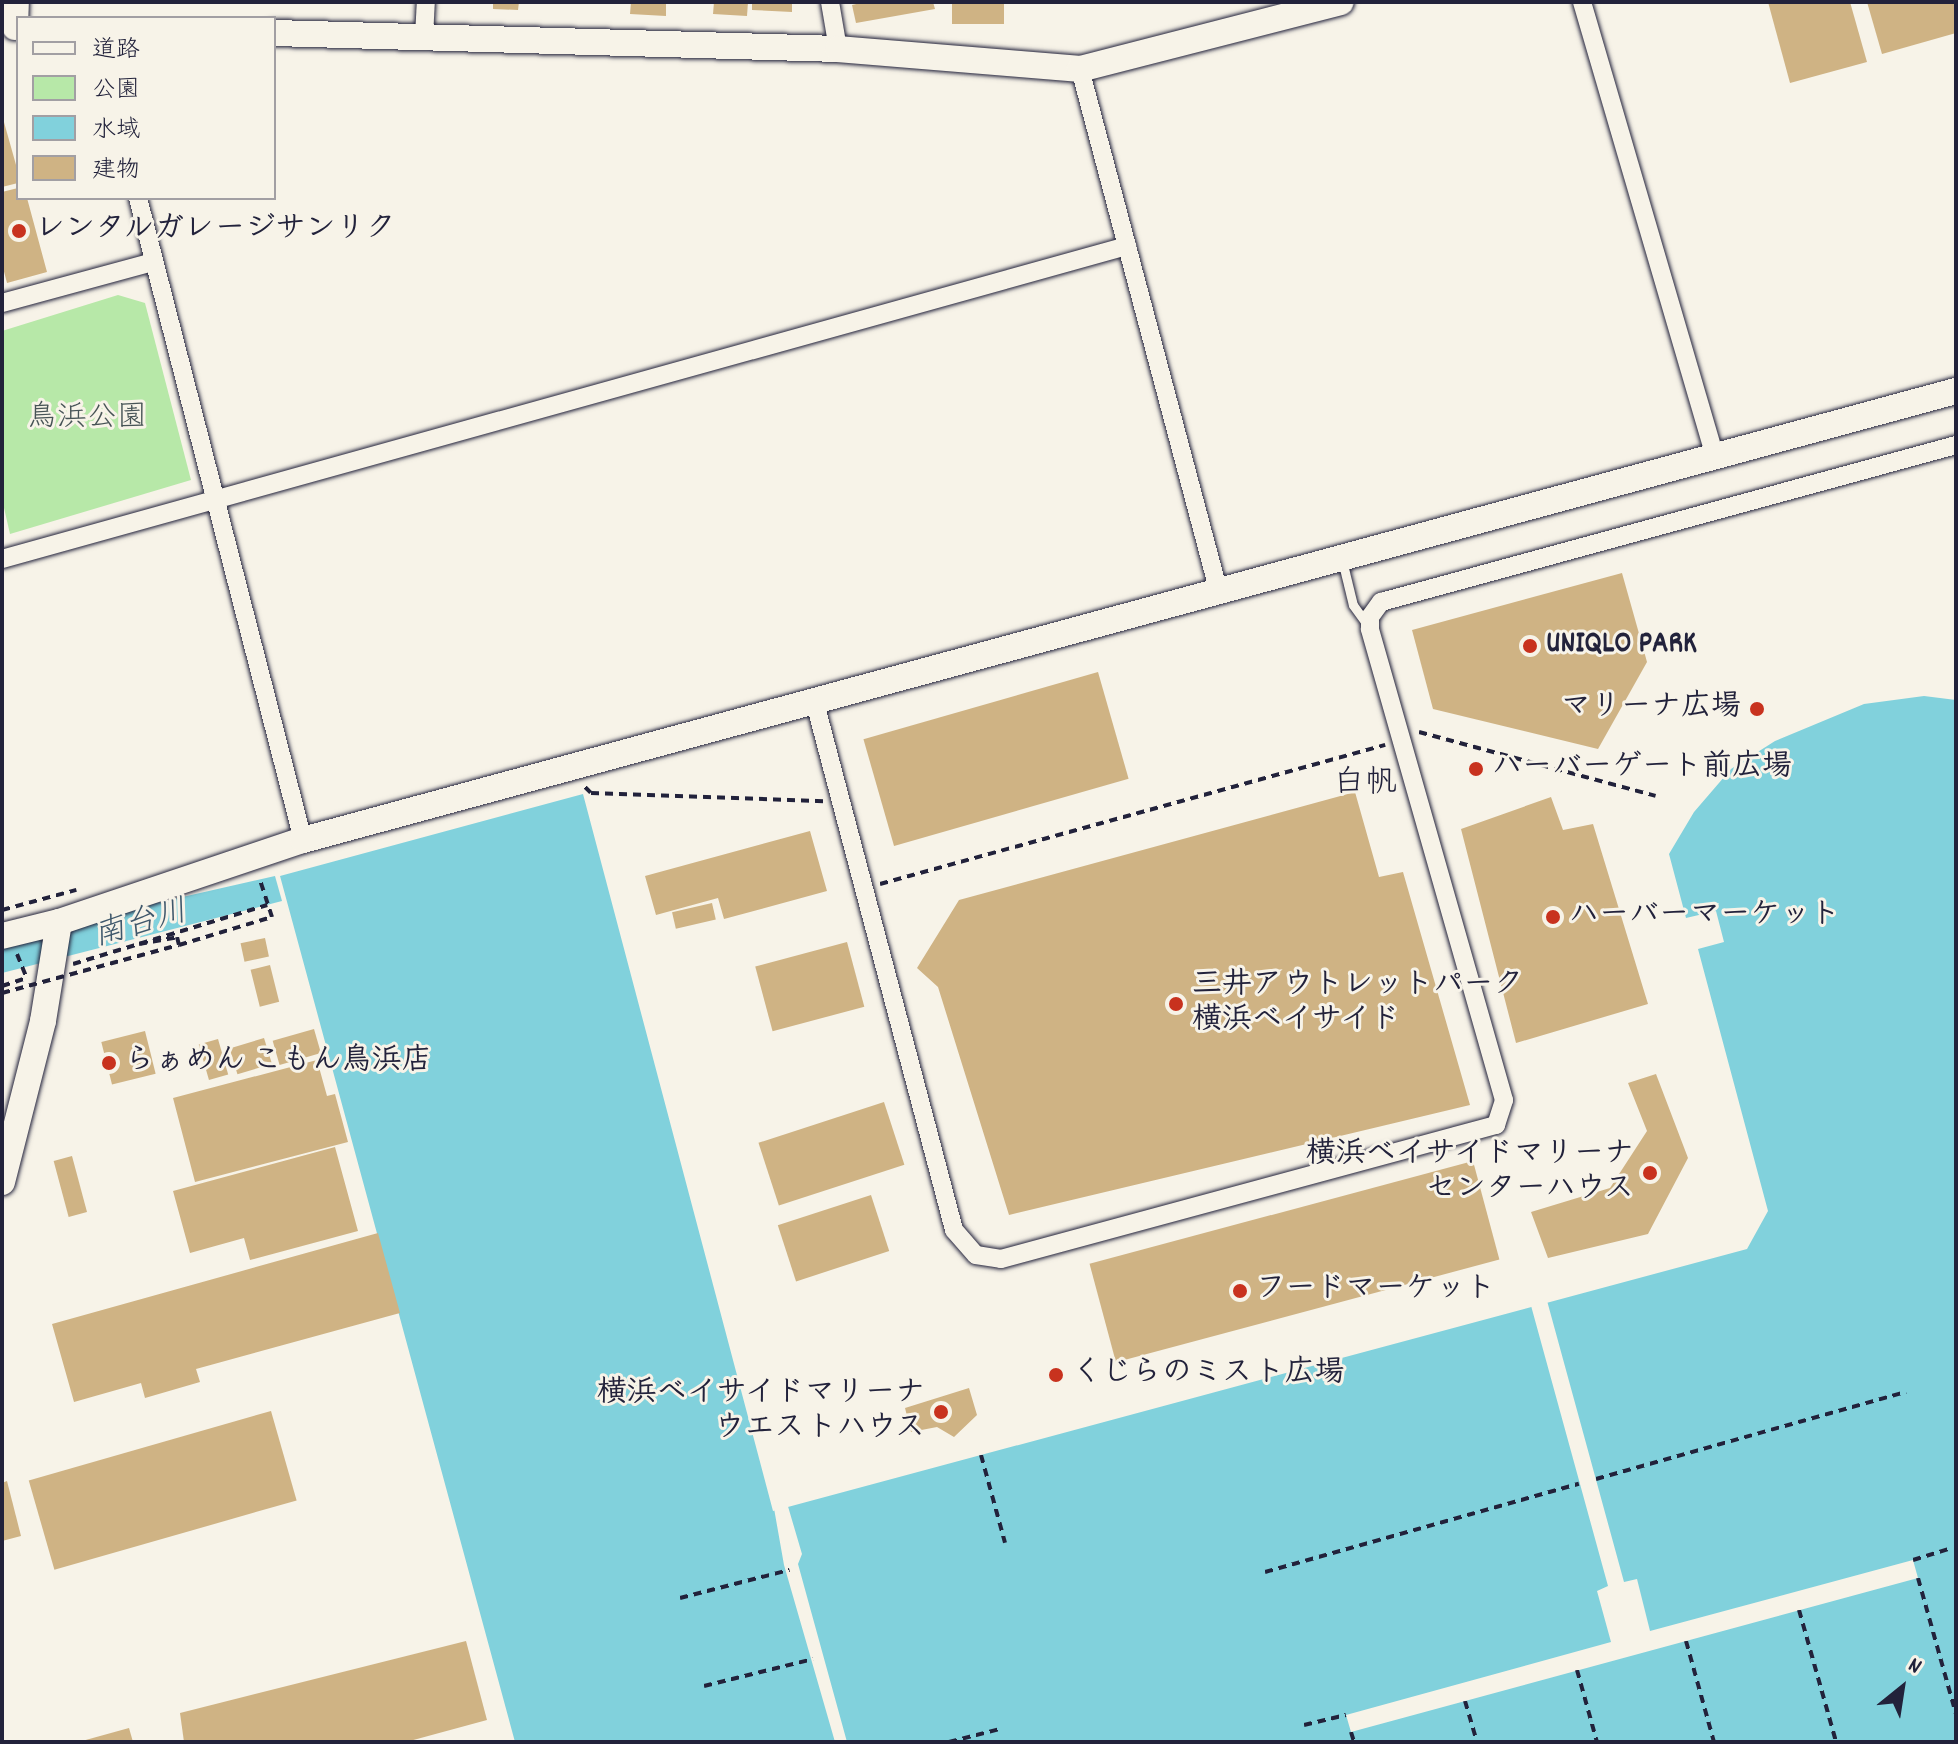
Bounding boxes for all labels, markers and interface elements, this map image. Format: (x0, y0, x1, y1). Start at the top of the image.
legend (16, 16, 276, 200)
text: 道路 (92, 34, 140, 68)
text: 公園 (92, 74, 140, 108)
text: 水域 (92, 114, 140, 148)
text: 建物 (92, 154, 140, 188)
place label: レンタルガレージサンリク (35, 213, 396, 249)
marker: レンタルガレージサンリク (10, 222, 28, 240)
park label: 鳥浜公園 (27, 402, 147, 438)
place label: UNIQLO PARK (1546, 628, 1697, 664)
marker: UNIQLO PARK (1521, 637, 1539, 655)
place label: マリーナ広場 (1561, 691, 1741, 727)
marker: マリーナ広場 (1748, 700, 1766, 718)
place label: ハーバーゲート前広場 (1492, 751, 1792, 787)
marker: ハーバーゲート前広場 (1467, 760, 1485, 778)
district label: 白帆 (1333, 766, 1397, 804)
water label: 南台川 (90, 894, 192, 958)
place label: ハーバーマーケット (1569, 899, 1839, 935)
marker: ハーバーマーケット (1544, 908, 1562, 926)
place label: 三井アウトレットパーク 横浜ベイサイド (1192, 969, 1522, 1040)
marker: 三井アウトレットパーク 横浜ベイサイド (1167, 995, 1185, 1013)
place label: らぁめん こもん鳥浜店 (125, 1045, 432, 1081)
marker: らぁめん こもん鳥浜店 (100, 1054, 118, 1072)
place label: 横浜ベイサイドマリーナ センターハウス (1304, 1138, 1634, 1208)
marker: 横浜ベイサイドマリーナ センターハウス (1641, 1164, 1659, 1182)
place label: フードマーケット (1256, 1273, 1495, 1309)
marker: フードマーケット (1231, 1282, 1249, 1300)
place label: くじらのミスト広場 (1072, 1357, 1342, 1393)
marker: くじらのミスト広場 (1047, 1366, 1065, 1384)
place label: 横浜ベイサイドマリーナ ウエストハウス (595, 1377, 925, 1448)
marker: 横浜ベイサイドマリーナ ウエストハウス (932, 1403, 950, 1421)
north arrow (1862, 1648, 1942, 1728)
text: N (1902, 1651, 1927, 1683)

